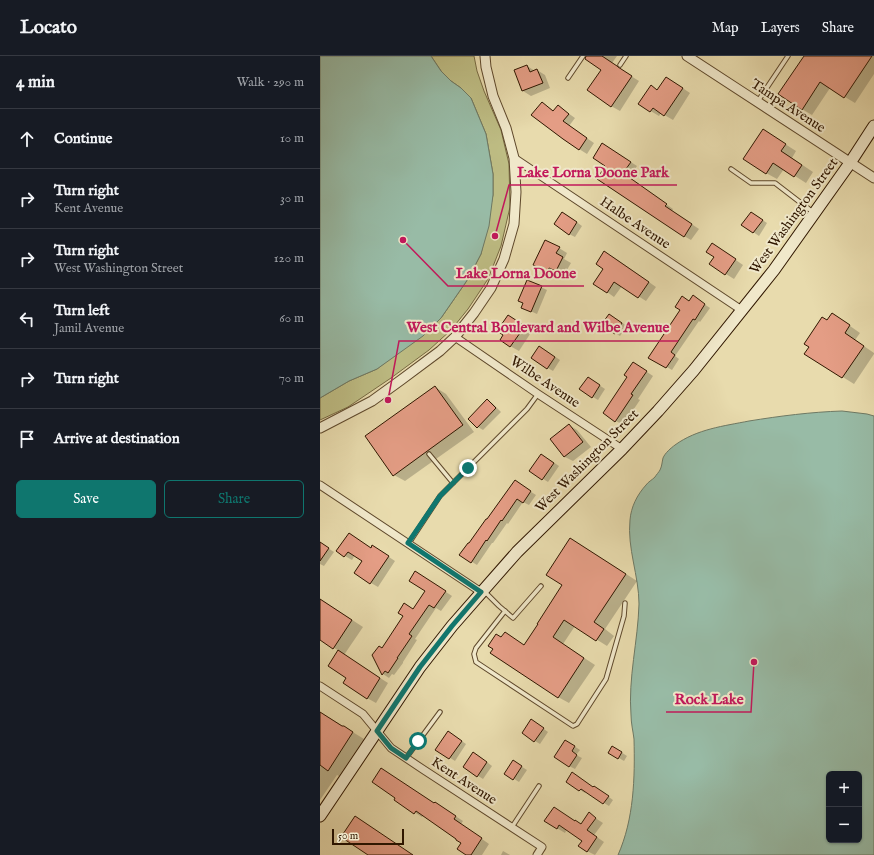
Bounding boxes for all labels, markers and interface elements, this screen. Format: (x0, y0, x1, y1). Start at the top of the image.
text: Locato (20, 16, 77, 40)
text: Map (712, 19, 739, 37)
text: Layers (761, 19, 800, 37)
text: Share (822, 19, 854, 37)
text: 4 min (16, 72, 55, 93)
text: Walk · 290 m (237, 74, 304, 91)
street label: Tampa Avenue (747, 75, 829, 137)
icon: ahead (16, 128, 38, 150)
text: Continue (54, 129, 112, 148)
text: 10 m (280, 130, 304, 147)
street label: West Washington Street (746, 154, 842, 278)
callout: Lake Lorna Doone Park (509, 158, 677, 185)
text: Lake Lorna Doone Park (517, 163, 670, 182)
text: Turn right (54, 181, 119, 200)
icon: right (16, 188, 38, 210)
text: 30 m (280, 190, 304, 207)
street label: Halbe Avenue (596, 193, 674, 254)
text: Kent Avenue (54, 200, 123, 217)
text: Turn right (54, 241, 119, 260)
icon: right (16, 248, 38, 270)
text: 120 m (274, 250, 304, 267)
callout: Lake Lorna Doone (448, 259, 584, 286)
text: West Washington Street (54, 260, 183, 277)
text: Lake Lorna Doone (456, 264, 576, 283)
text: Turn left (54, 301, 110, 320)
icon: left (16, 308, 38, 330)
text: 60 m (279, 310, 304, 327)
callout: West Central Boulevard and Wilbe Avenue (399, 314, 678, 341)
text: West Central Boulevard and Wilbe Avenue (406, 318, 670, 337)
text: Jamil Avenue (54, 320, 124, 337)
street label: Wilbe Avenue (507, 352, 584, 412)
icon: right (16, 368, 38, 390)
text: Turn right (54, 369, 119, 388)
text: 70 m (279, 370, 304, 387)
street label: West Washington Street (531, 405, 643, 517)
icon: arrive (16, 428, 38, 450)
text: Arrive at destination (54, 429, 180, 448)
route end (459, 459, 477, 477)
button: Save (16, 480, 156, 518)
button: Share (164, 480, 304, 518)
callout: Rock Lake (666, 685, 751, 712)
text: Rock Lake (674, 690, 744, 709)
route start (409, 732, 427, 750)
street label: Kent Avenue (428, 753, 501, 809)
map controls (826, 771, 862, 843)
button: + (826, 771, 862, 807)
button: − (826, 807, 862, 843)
scale bar (332, 827, 404, 846)
text: 50 m (338, 829, 358, 843)

